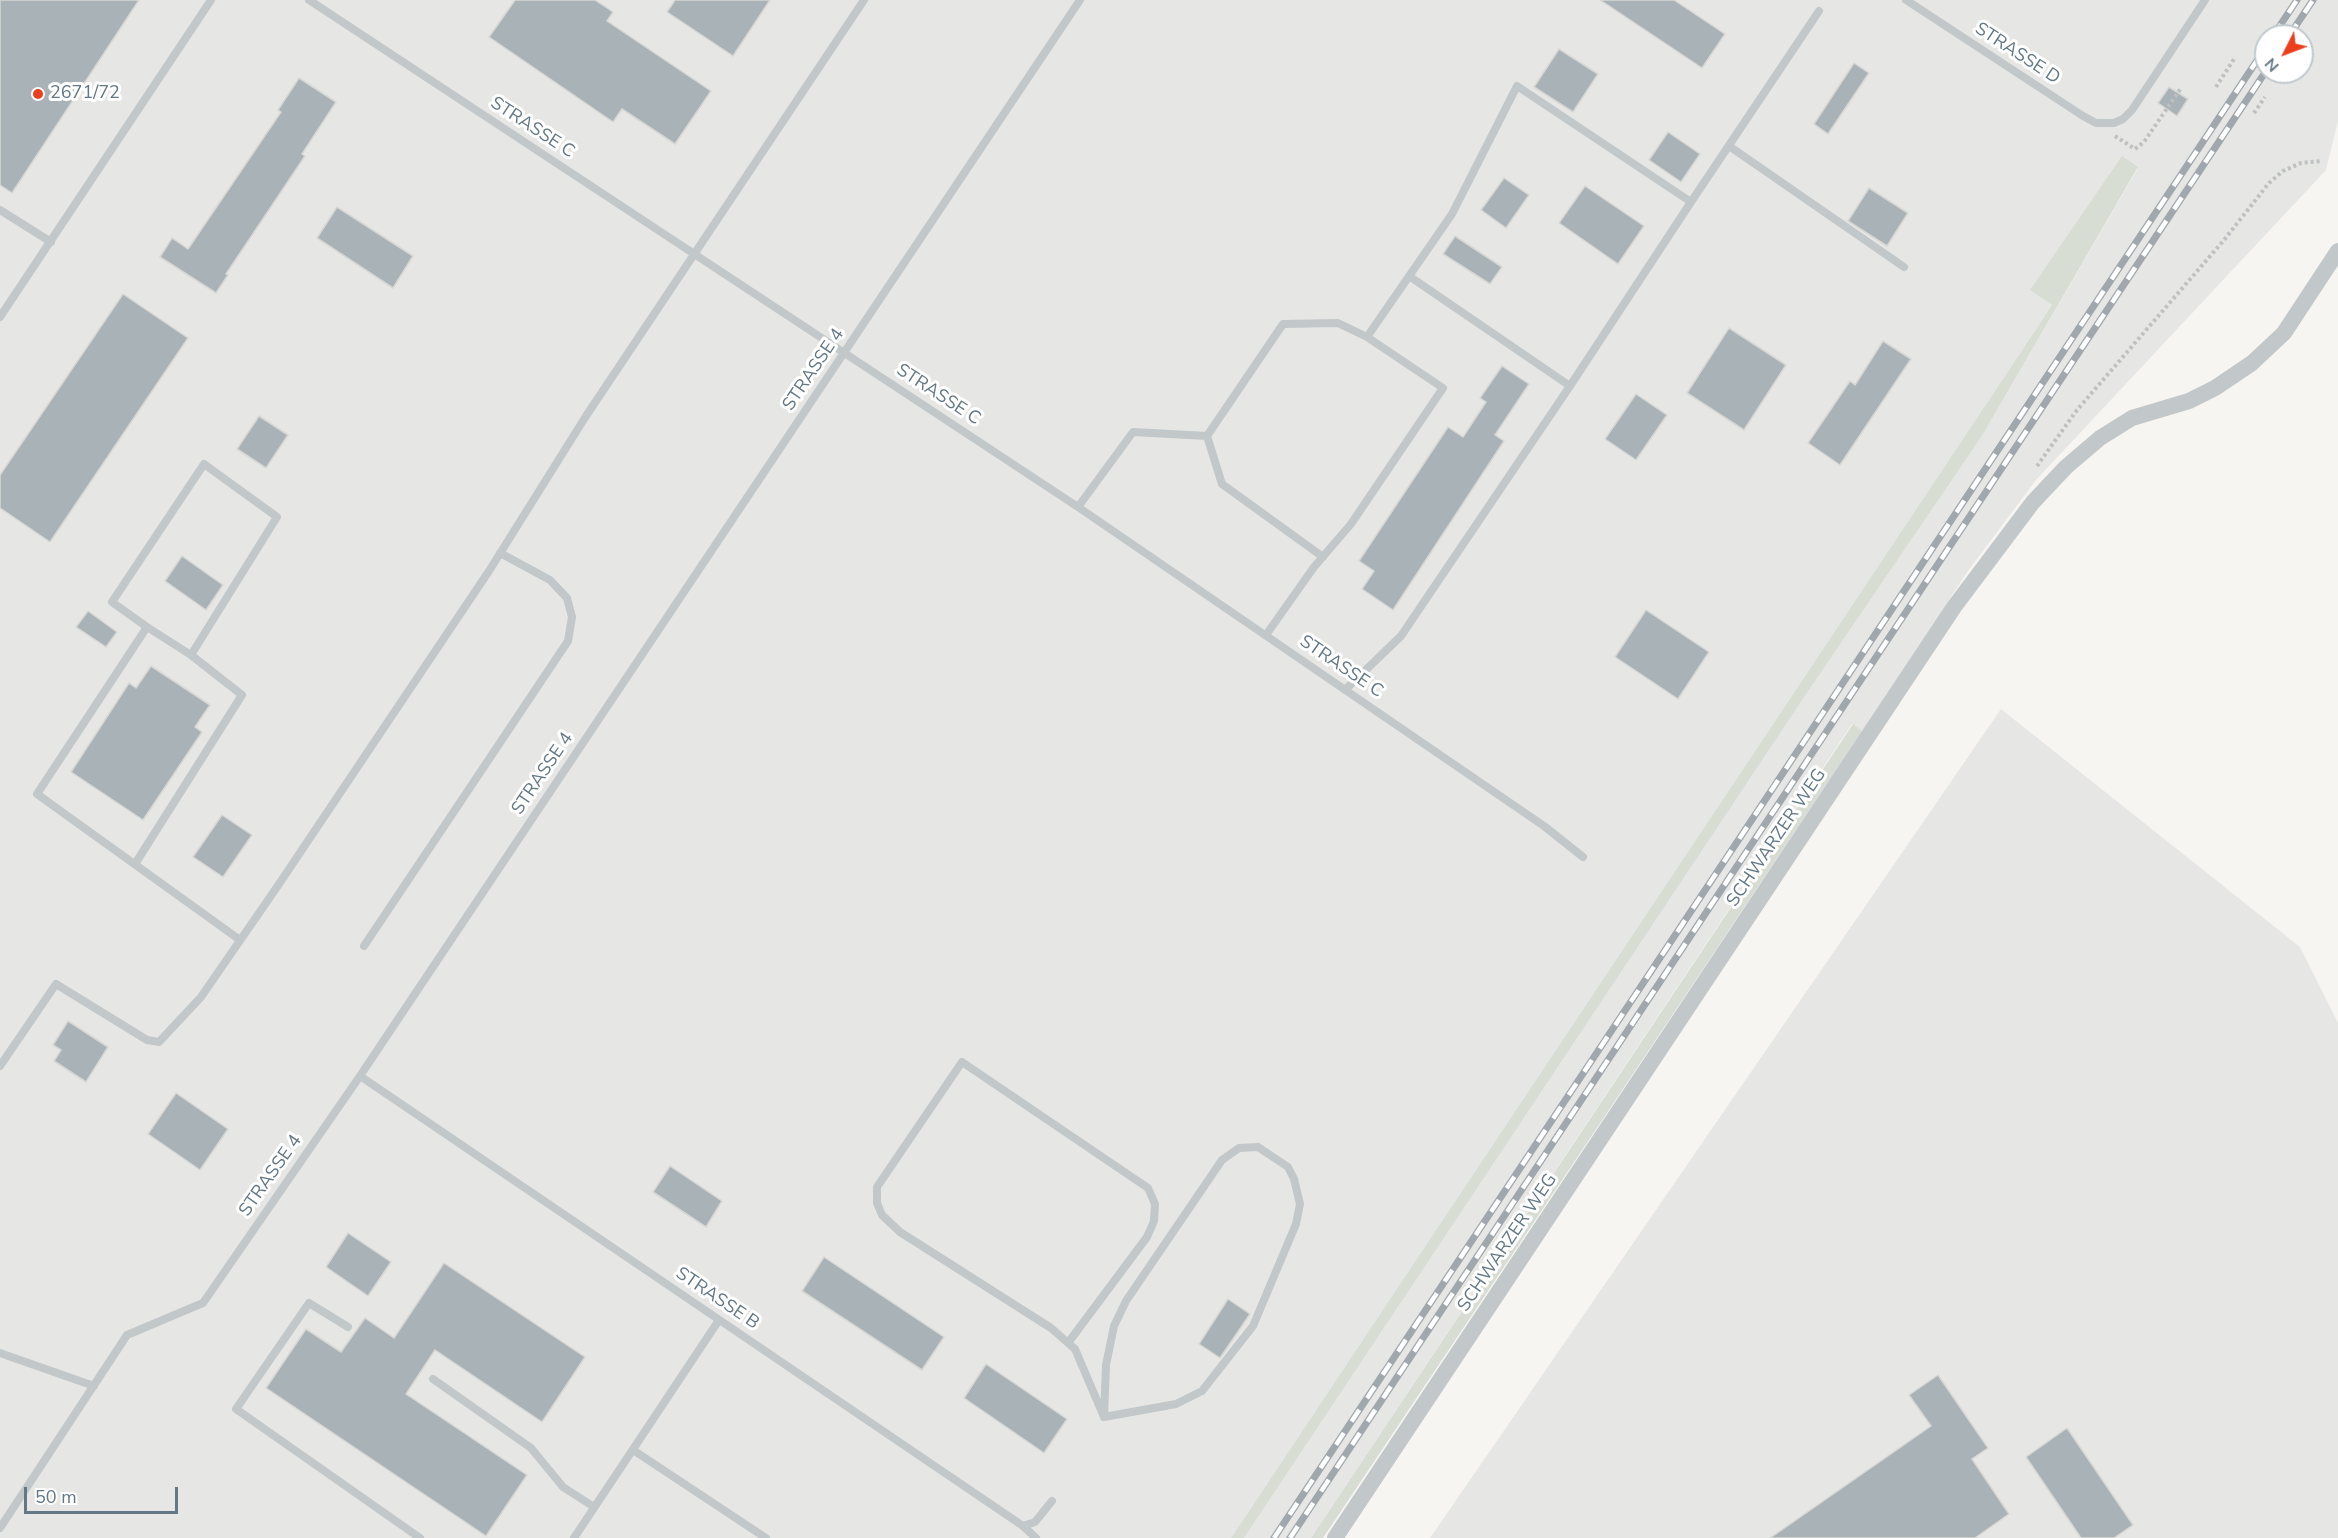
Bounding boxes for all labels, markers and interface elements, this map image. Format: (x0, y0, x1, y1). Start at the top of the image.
street label: STRASSE D (1970, 19, 2064, 89)
north arrow (2254, 24, 2314, 84)
text: N (2260, 53, 2284, 77)
place label: 2671/72 (50, 83, 120, 105)
marker: 2671/72 (31, 87, 45, 101)
street label: STRASSE C (486, 93, 578, 163)
street label: STRASSE 4 (779, 325, 849, 415)
street label: STRASSE C (892, 360, 984, 430)
street label: STRASSE C (1295, 631, 1387, 703)
street label: STRASSE 4 (508, 729, 578, 819)
street label: SCHWARZER WEG (1723, 765, 1831, 911)
street label: STRASSE 4 (235, 1131, 307, 1221)
street label: SCHWARZER WEG (1454, 1170, 1562, 1316)
street label: STRASSE B (671, 1263, 763, 1335)
scale bar (27, 1475, 182, 1513)
text: 50 m (35, 1485, 77, 1509)

